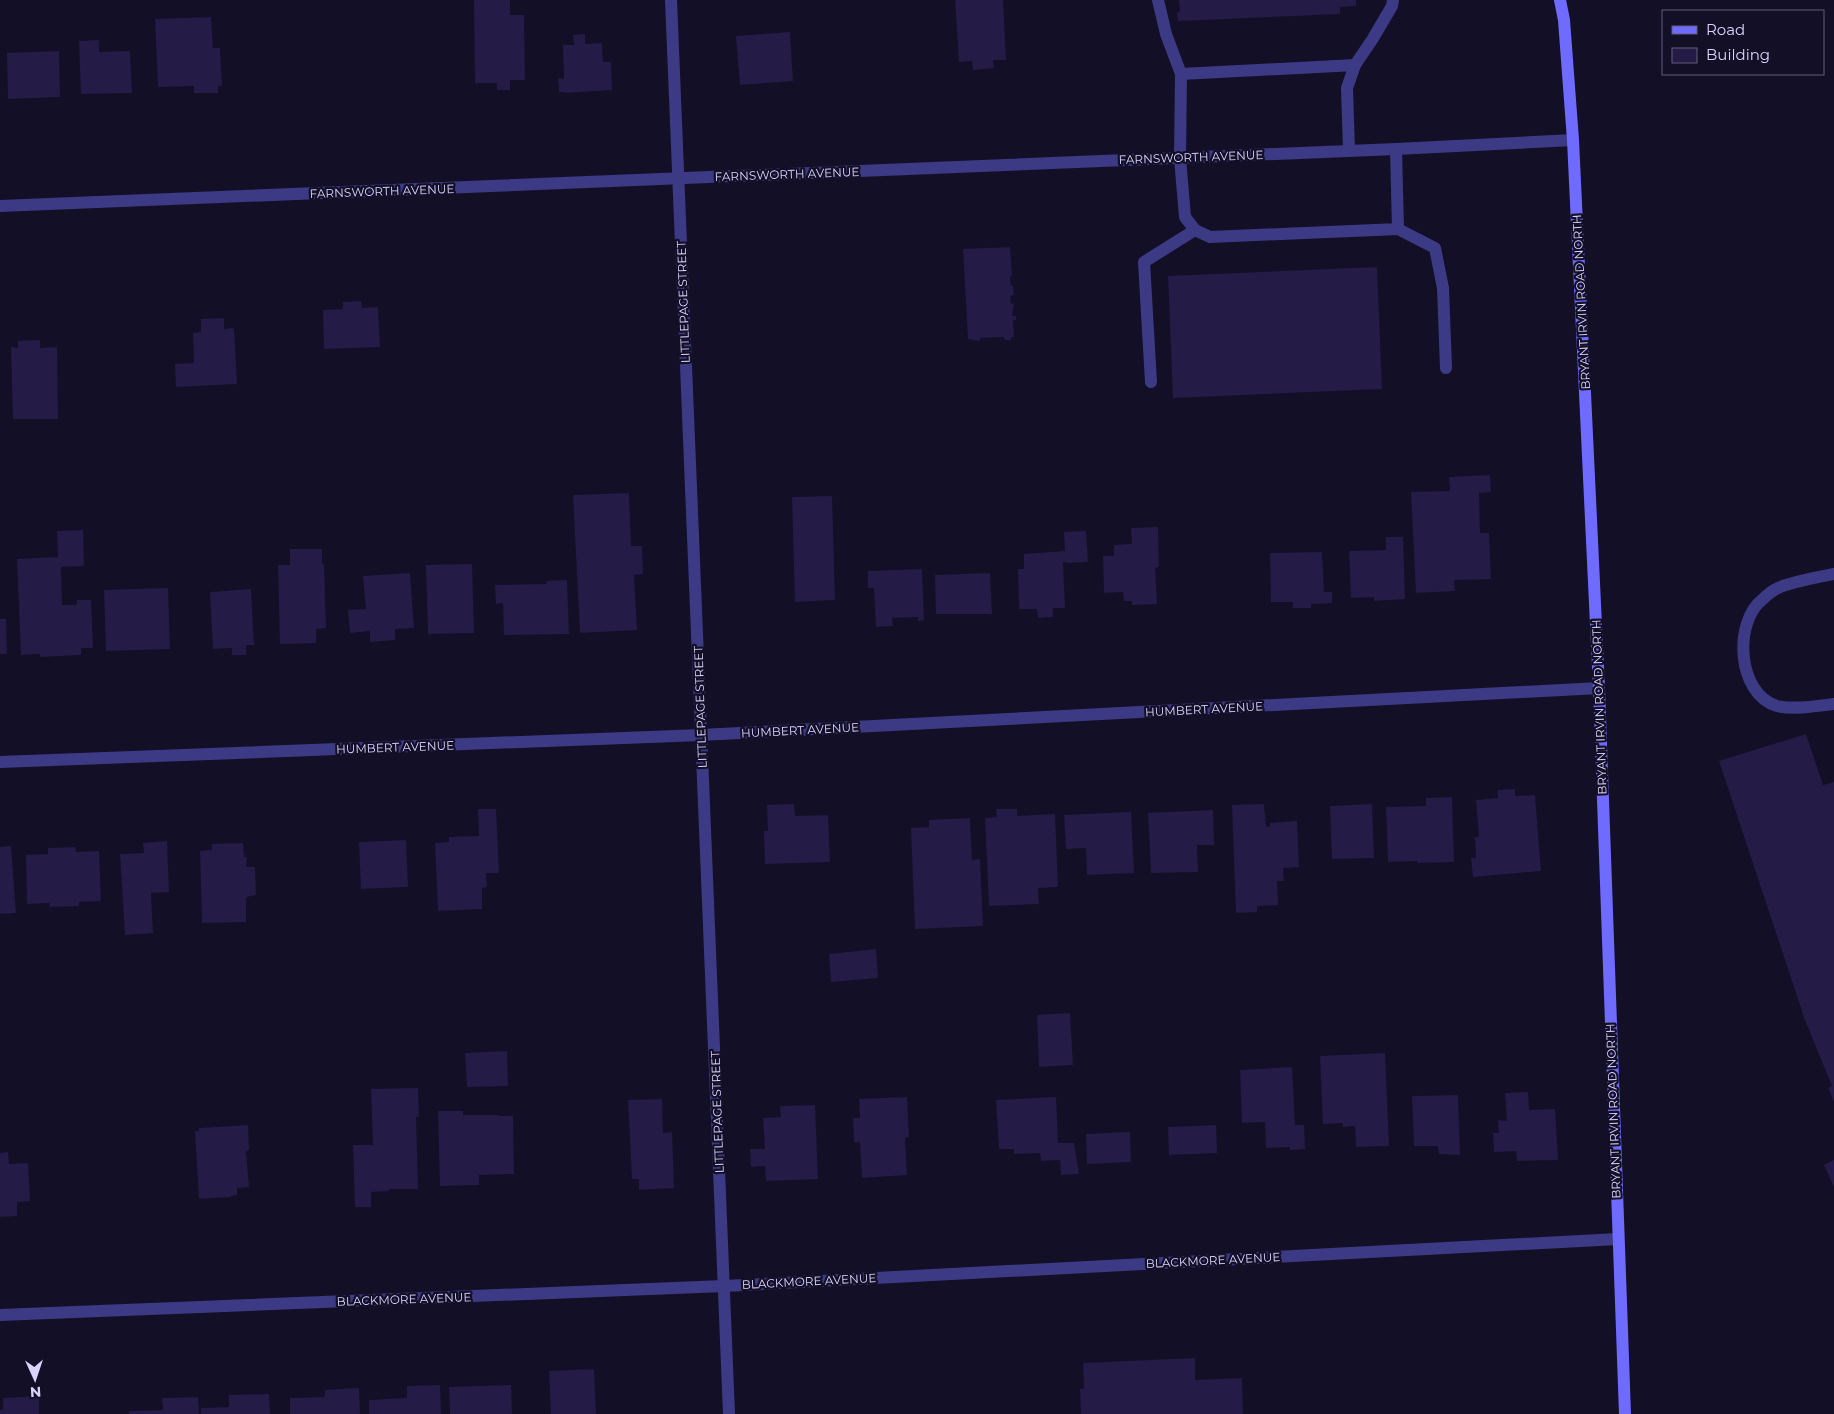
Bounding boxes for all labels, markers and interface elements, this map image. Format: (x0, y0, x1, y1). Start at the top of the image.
legend (1662, 10, 1824, 75)
text: Road (1706, 20, 1745, 39)
text: Building (1706, 45, 1770, 64)
street label: FARNSWORTH AVENUE (1118, 147, 1264, 167)
street label: FARNSWORTH AVENUE (714, 164, 860, 184)
street label: FARNSWORTH AVENUE (309, 181, 455, 201)
street label: BRYANT IRVIN ROAD NORTH (1569, 214, 1593, 390)
street label: LITTLEPAGE STREET (673, 240, 693, 363)
street label: BRYANT IRVIN ROAD NORTH (1588, 619, 1610, 795)
street label: LITTLEPAGE STREET (690, 645, 710, 768)
street label: HUMBERT AVENUE (1145, 698, 1263, 720)
street label: HUMBERT AVENUE (741, 719, 859, 741)
street label: HUMBERT AVENUE (336, 737, 454, 757)
street label: BRYANT IRVIN ROAD NORTH (1602, 1023, 1624, 1199)
street label: LITTLEPAGE STREET (707, 1050, 727, 1173)
street label: BLACKMORE AVENUE (1145, 1249, 1281, 1271)
street label: BLACKMORE AVENUE (741, 1270, 877, 1292)
street label: BLACKMORE AVENUE (336, 1289, 472, 1309)
north arrow (10, 1354, 60, 1404)
text: N (30, 1383, 42, 1401)

